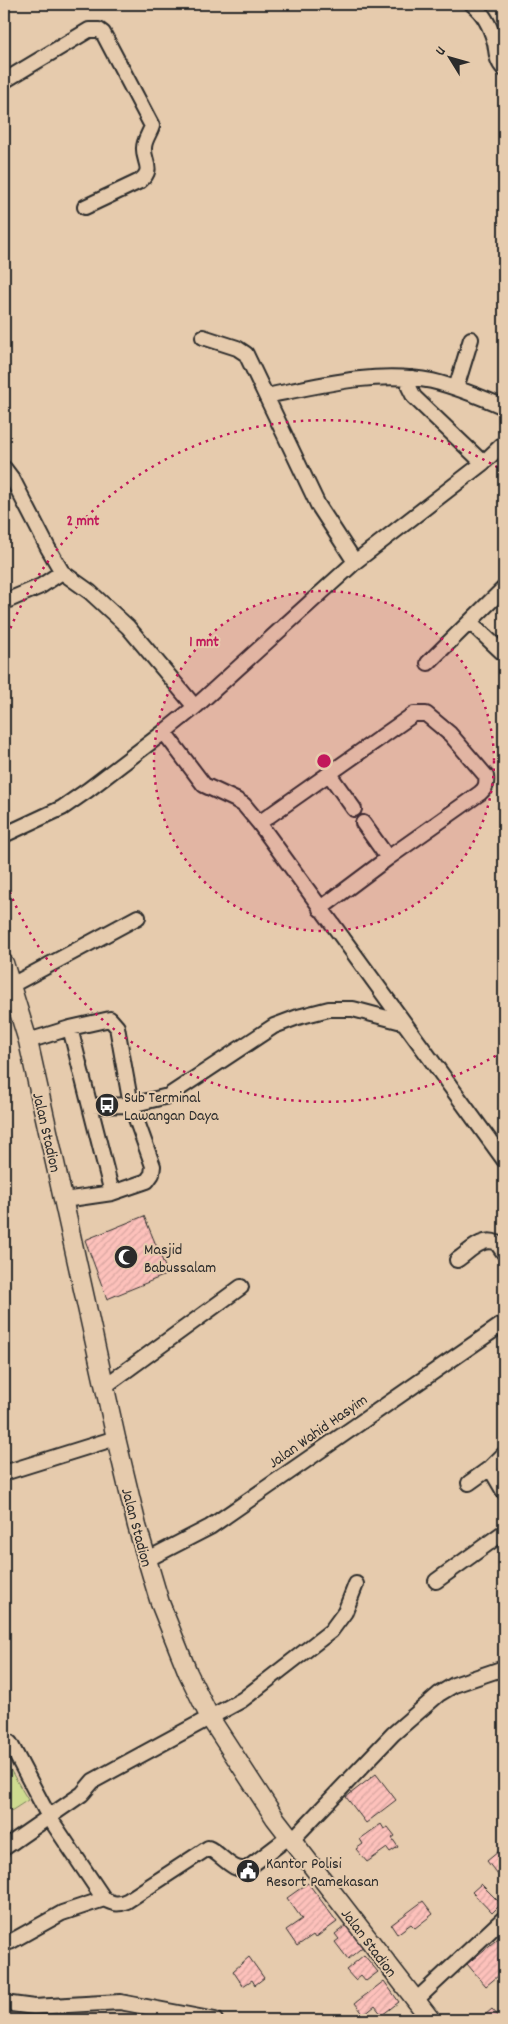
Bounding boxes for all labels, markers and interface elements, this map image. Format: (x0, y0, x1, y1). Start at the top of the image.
north arrow (426, 32, 476, 82)
text: U (431, 42, 451, 60)
text: 2 mnt (67, 511, 100, 533)
text: 1 mnt (189, 632, 219, 654)
centre of rings (315, 752, 333, 770)
place label: Sub Terminal Lawangan Daya (124, 1087, 219, 1128)
street label: Jalan Stadion (25, 1090, 66, 1175)
bus stop icon: Sub Terminal Lawangan Daya (94, 1092, 120, 1118)
place label: Masjid Babussalam (144, 1239, 216, 1280)
mosque icon: Masjid Babussalam (113, 1244, 139, 1270)
street label: Jalan Wahid Hasyim (264, 1389, 373, 1475)
street label: Jalan Stadion (114, 1485, 157, 1570)
place label: Kantor Polisi Resort Pamekasan (266, 1853, 379, 1894)
public building icon: Kantor Polisi Resort Pamekasan (235, 1858, 261, 1884)
street label: Jalan Stadion (334, 1904, 402, 1983)

